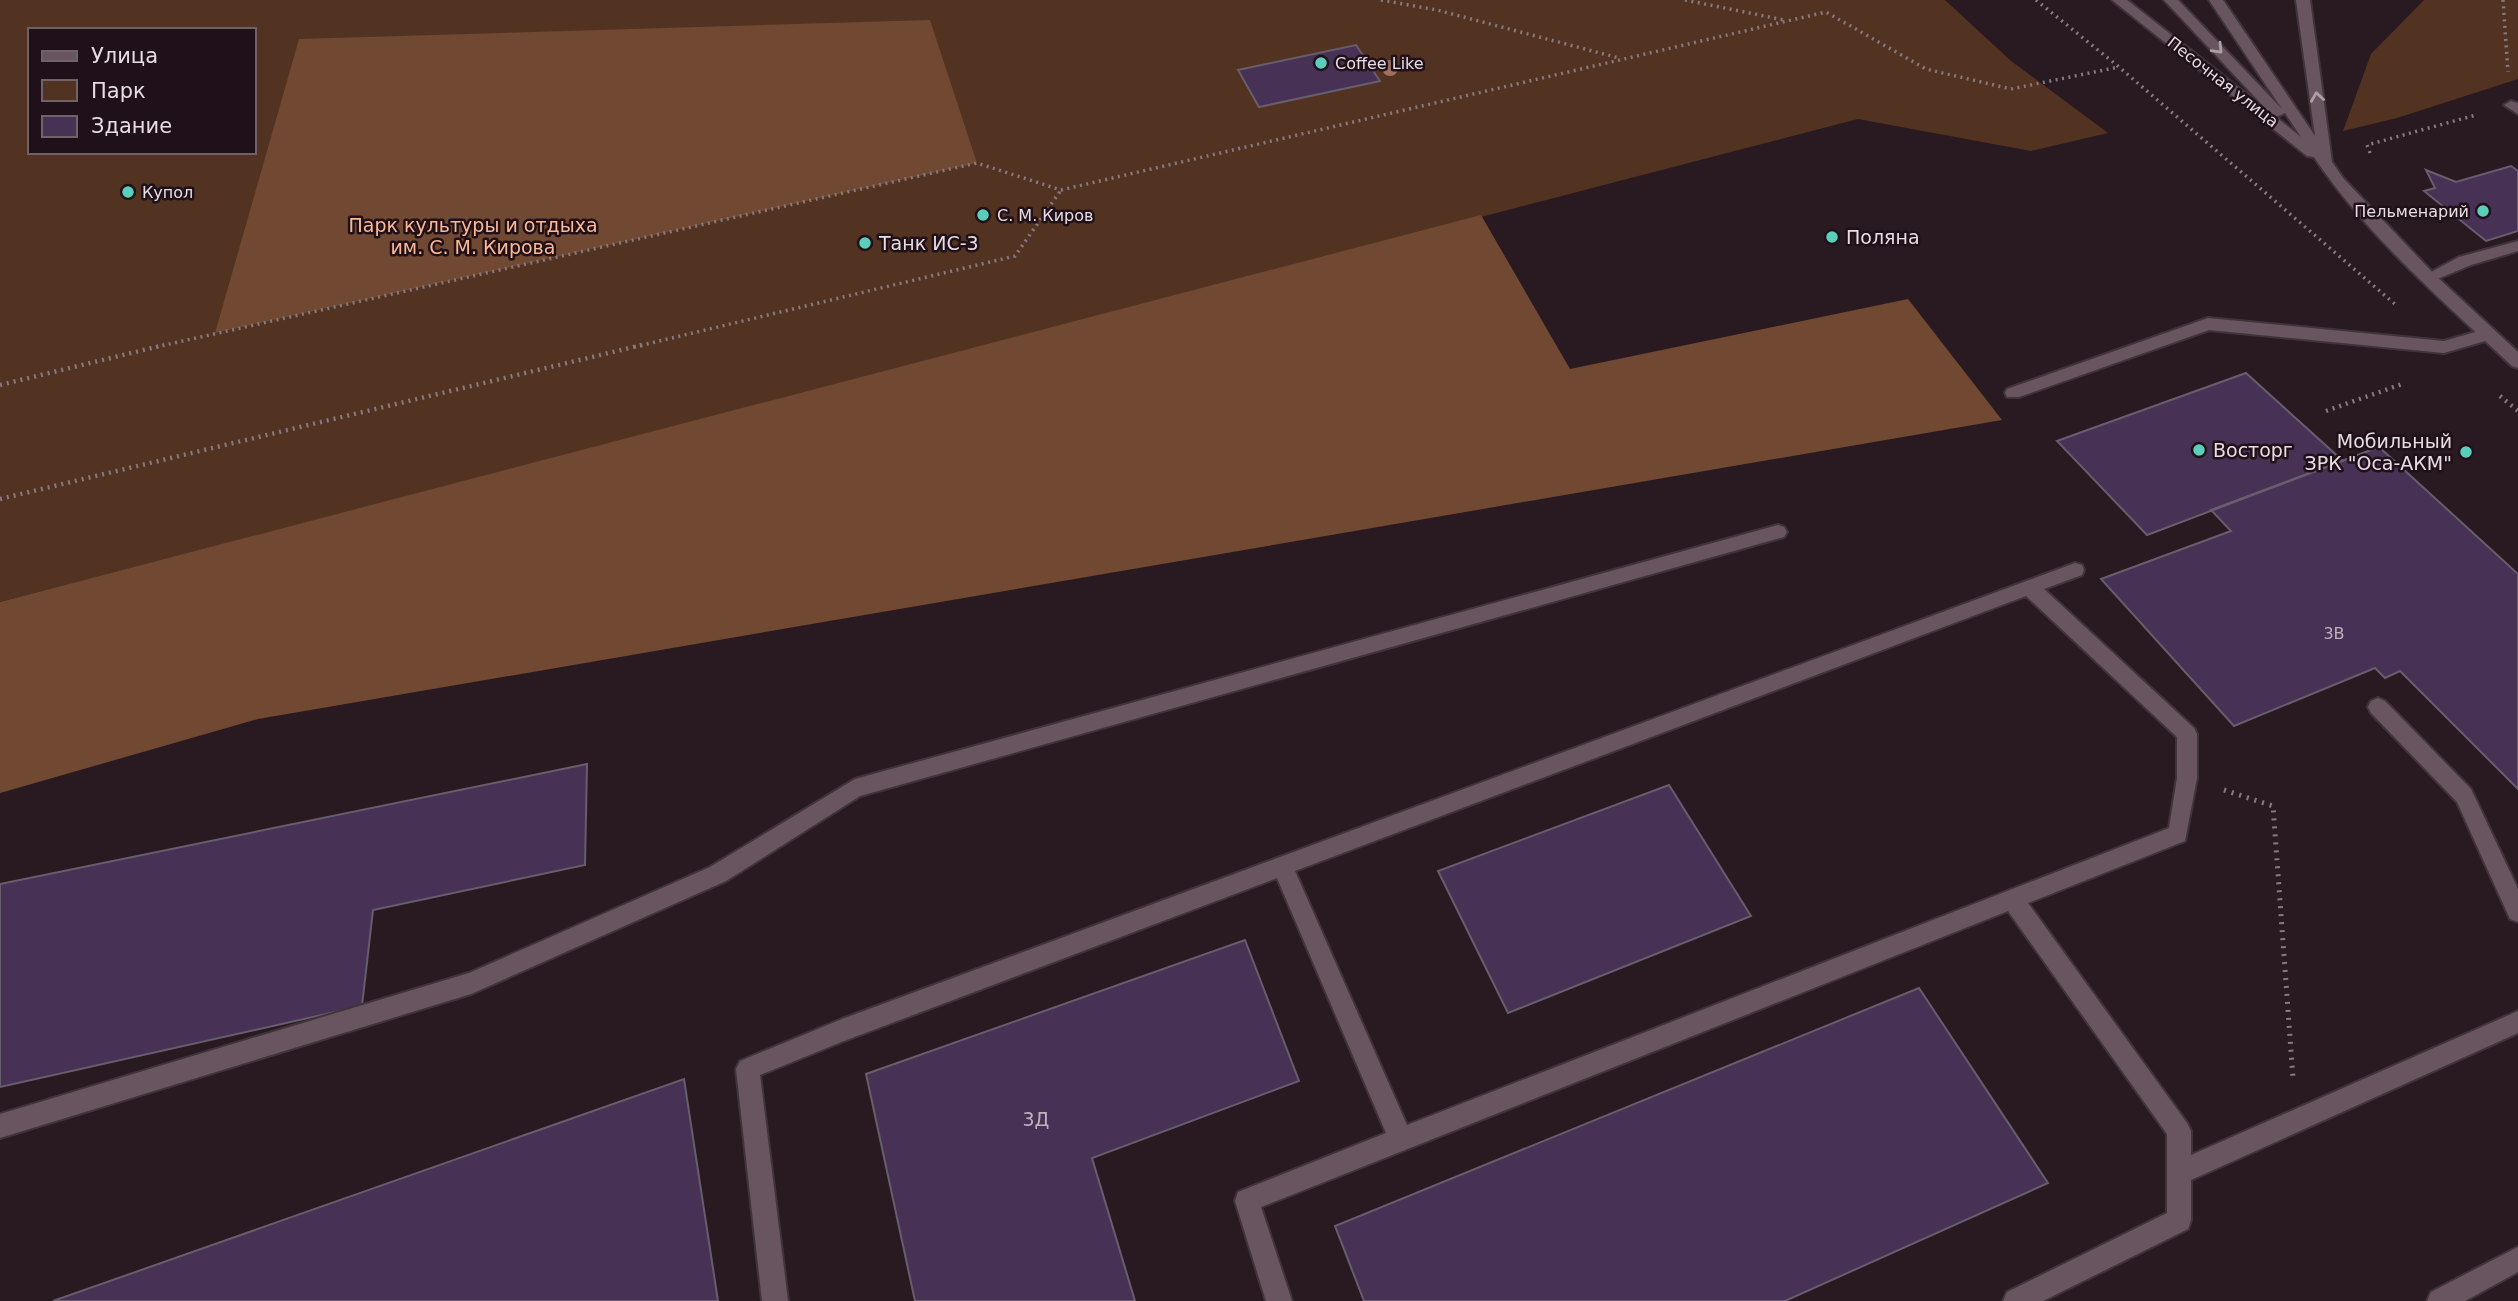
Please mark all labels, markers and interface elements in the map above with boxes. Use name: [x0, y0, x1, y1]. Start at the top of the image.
legend: [28, 28, 256, 154]
street label: Песочная улица: [2164, 33, 2282, 131]
one-way arrow: [2209, 41, 2222, 54]
text: Улица: [91, 44, 158, 68]
place label: Coffee Like: [1335, 54, 1424, 73]
marker: Coffee Like: [1313, 55, 1329, 71]
text: Парк: [91, 79, 146, 103]
one-way arrow: [2310, 91, 2325, 103]
text: Здание: [91, 114, 172, 138]
place label: Купол: [142, 183, 193, 202]
marker: Купол: [120, 184, 136, 200]
place label: Пельменарий: [2354, 202, 2469, 221]
marker: Пельменарий: [2475, 203, 2491, 219]
place label: С. М. Киров: [997, 206, 1093, 225]
marker: С. М. Киров: [975, 207, 991, 223]
park label: Парк культуры и отдыха им. С. М. Кирова: [348, 214, 598, 258]
place label: Поляна: [1846, 226, 1920, 248]
marker: Поляна: [1824, 229, 1840, 245]
place label: Танк ИС-3: [878, 232, 979, 254]
marker: Танк ИС-3: [857, 235, 873, 251]
place label: Мобильный ЗРК "Оса-АКМ": [2305, 430, 2452, 474]
place label: Восторг: [2213, 439, 2293, 461]
marker: Восторг: [2191, 442, 2207, 458]
marker: Мобильный ЗРК "Оса-АКМ": [2458, 444, 2474, 460]
house number: 3В: [2323, 624, 2345, 643]
house number: 3Д: [1023, 1108, 1049, 1130]

